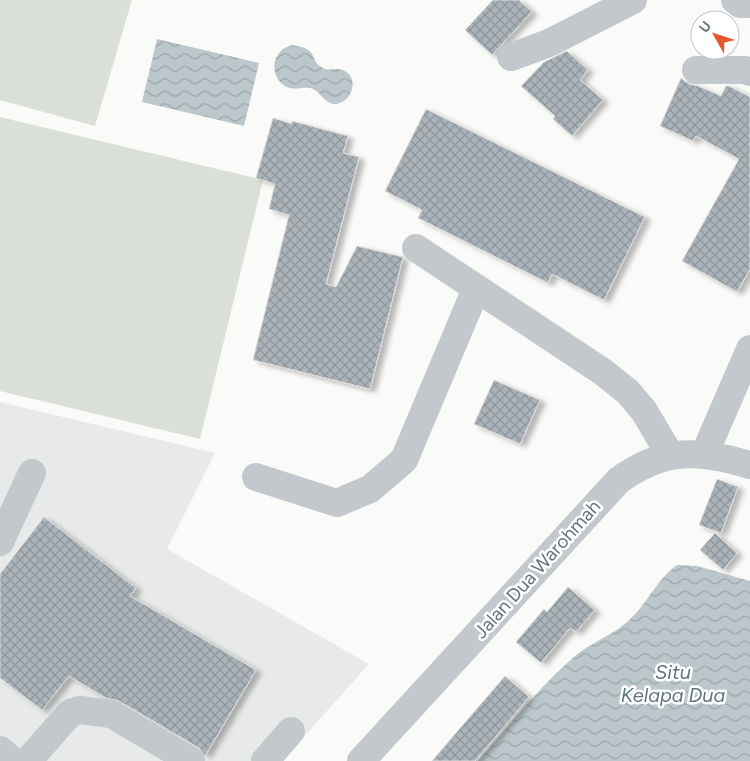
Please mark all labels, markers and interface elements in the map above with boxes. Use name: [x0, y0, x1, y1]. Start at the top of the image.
north arrow: [690, 10, 740, 60]
text: U: [696, 18, 715, 36]
street label: Jalan Dua Warohmah: [469, 495, 605, 643]
water label: Situ Kelapa Dua: [621, 660, 725, 707]

